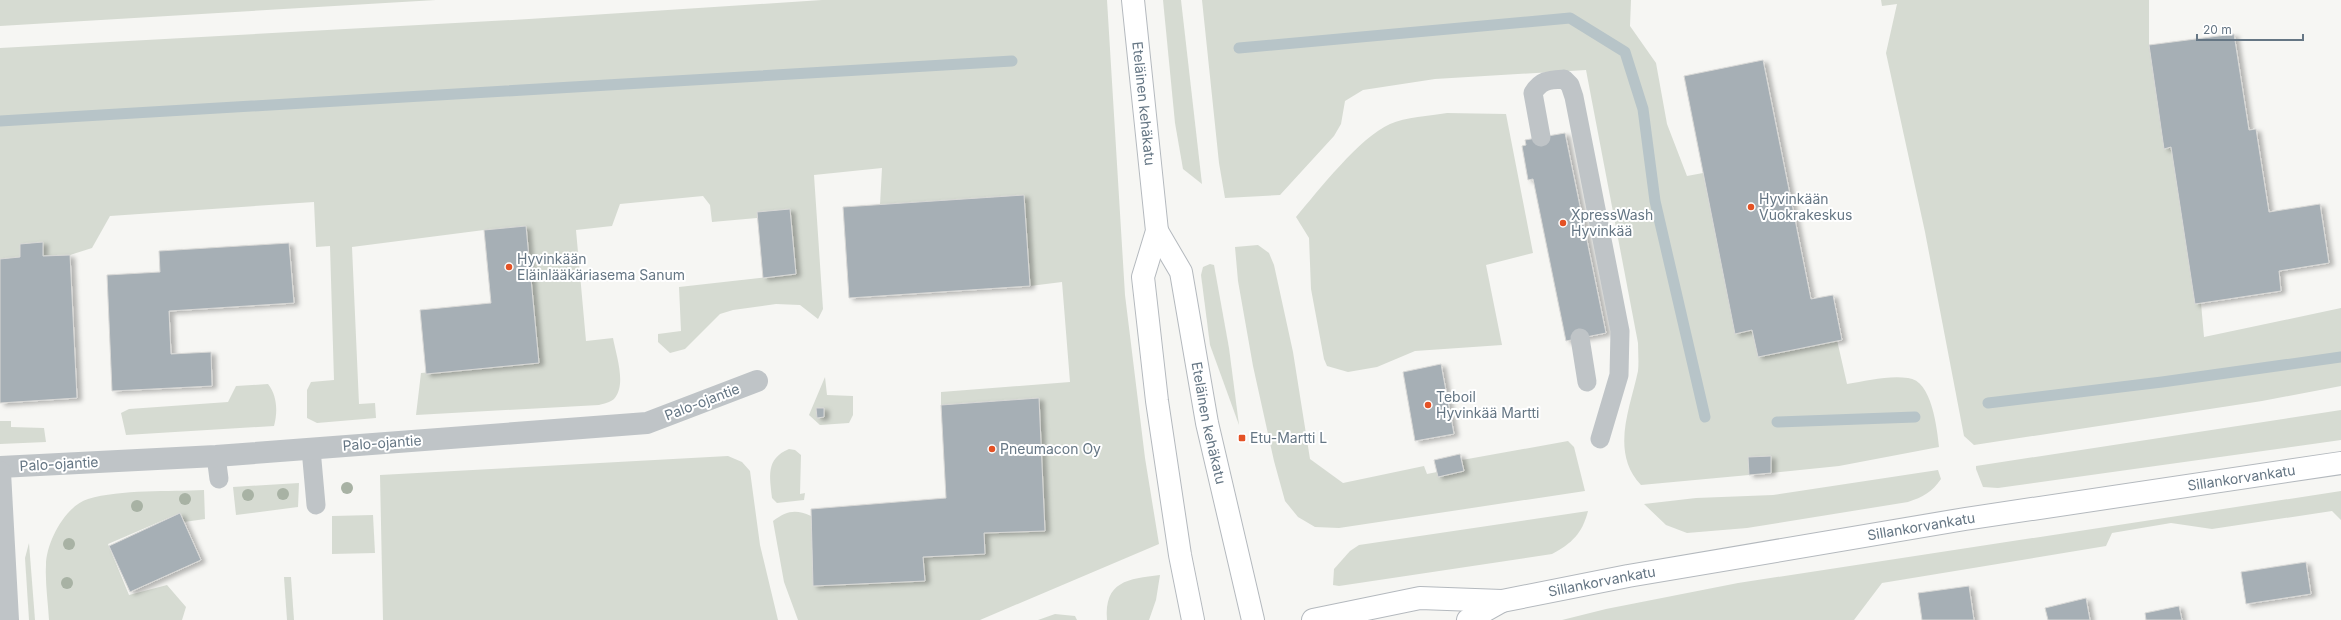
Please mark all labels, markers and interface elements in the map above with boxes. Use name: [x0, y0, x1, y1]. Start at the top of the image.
scale bar: [2197, 16, 2303, 42]
text: 20 m: [2203, 22, 2232, 37]
street label: Eteläinen kehäkatu: [1129, 41, 1159, 166]
place label: Hyvinkään Vuokrakeskus: [1759, 190, 1852, 223]
marker: Hyvinkään Vuokrakeskus: [1746, 202, 1756, 212]
place label: XpressWash Hyvinkää: [1571, 206, 1653, 239]
marker: XpressWash Hyvinkää: [1558, 218, 1568, 228]
place label: Hyvinkään Eläinlääkäriasema Sanum: [517, 250, 685, 283]
marker: Hyvinkään Eläinlääkäriasema Sanum: [504, 262, 514, 272]
street label: Eteläinen kehäkatu: [1189, 360, 1230, 486]
street label: Palo-ojantie: [662, 379, 742, 424]
place label: Teboil Hyvinkää Martti: [1436, 388, 1539, 421]
marker: Teboil Hyvinkää Martti: [1423, 400, 1433, 410]
place label: Etu-Martti L: [1250, 429, 1327, 446]
street label: Palo-ojantie: [342, 431, 422, 454]
marker: Etu-Martti L: [1237, 433, 1247, 443]
place label: Pneumacon Oy: [1000, 440, 1101, 457]
marker: Pneumacon Oy: [987, 444, 997, 454]
street label: Palo-ojantie: [19, 453, 99, 474]
street label: Sillankorvankatu: [2186, 461, 2296, 494]
street label: Sillankorvankatu: [1866, 509, 1976, 543]
street label: Sillankorvankatu: [1547, 562, 1657, 600]

